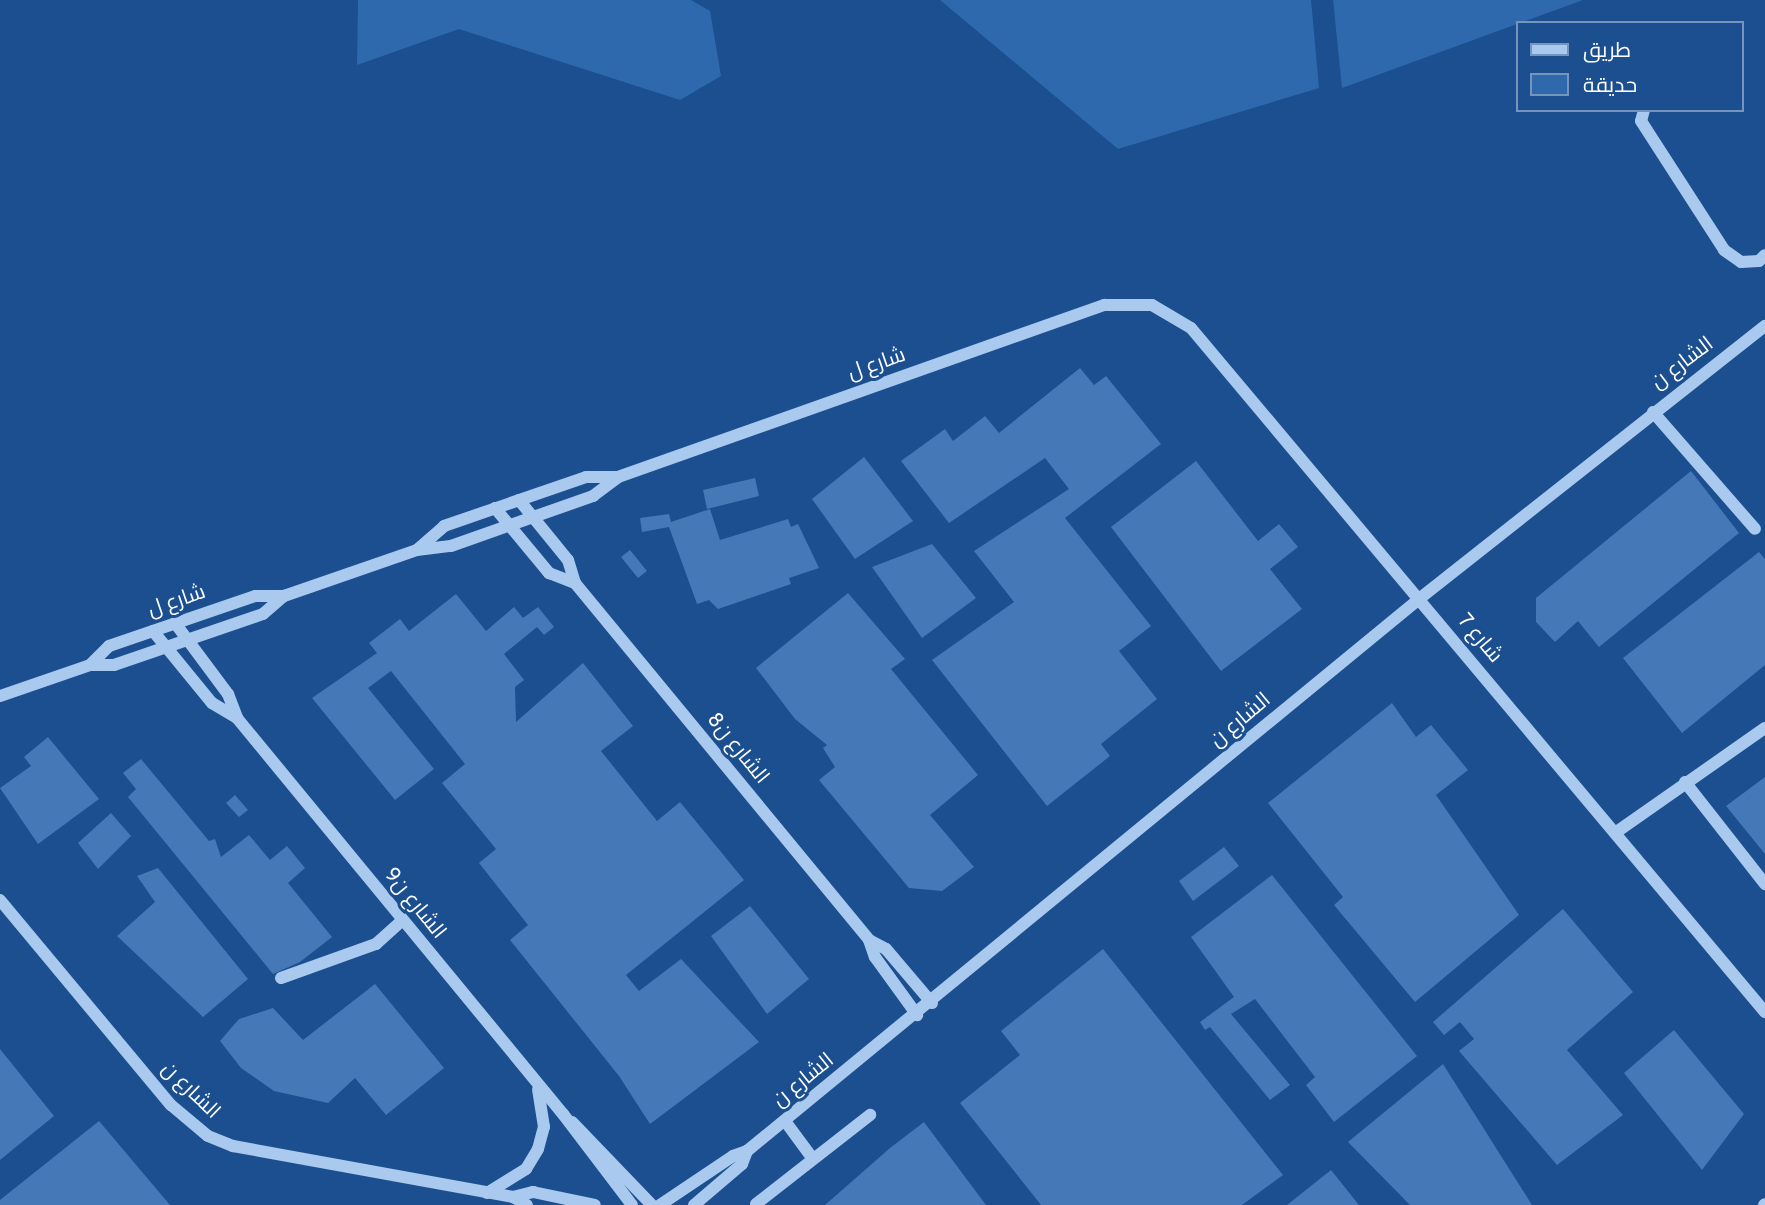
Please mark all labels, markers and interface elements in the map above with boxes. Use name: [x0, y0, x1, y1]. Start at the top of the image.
legend: [1516, 21, 1744, 112]
text: طريق: [1583, 38, 1631, 65]
text: حديقة: [1583, 73, 1637, 100]
street label: الشارع ن: [1647, 332, 1719, 396]
street label: شارع ل: [845, 343, 909, 387]
street label: شارع ل: [145, 580, 209, 624]
street label: شارع 7: [1451, 609, 1507, 669]
street label: الشارع ن: [1205, 688, 1277, 754]
street label: الشارع ن8: [701, 708, 773, 790]
street label: الشارع ن9: [378, 863, 450, 945]
street label: الشارع ن: [768, 1049, 840, 1113]
street label: الشارع ن: [155, 1057, 225, 1125]

